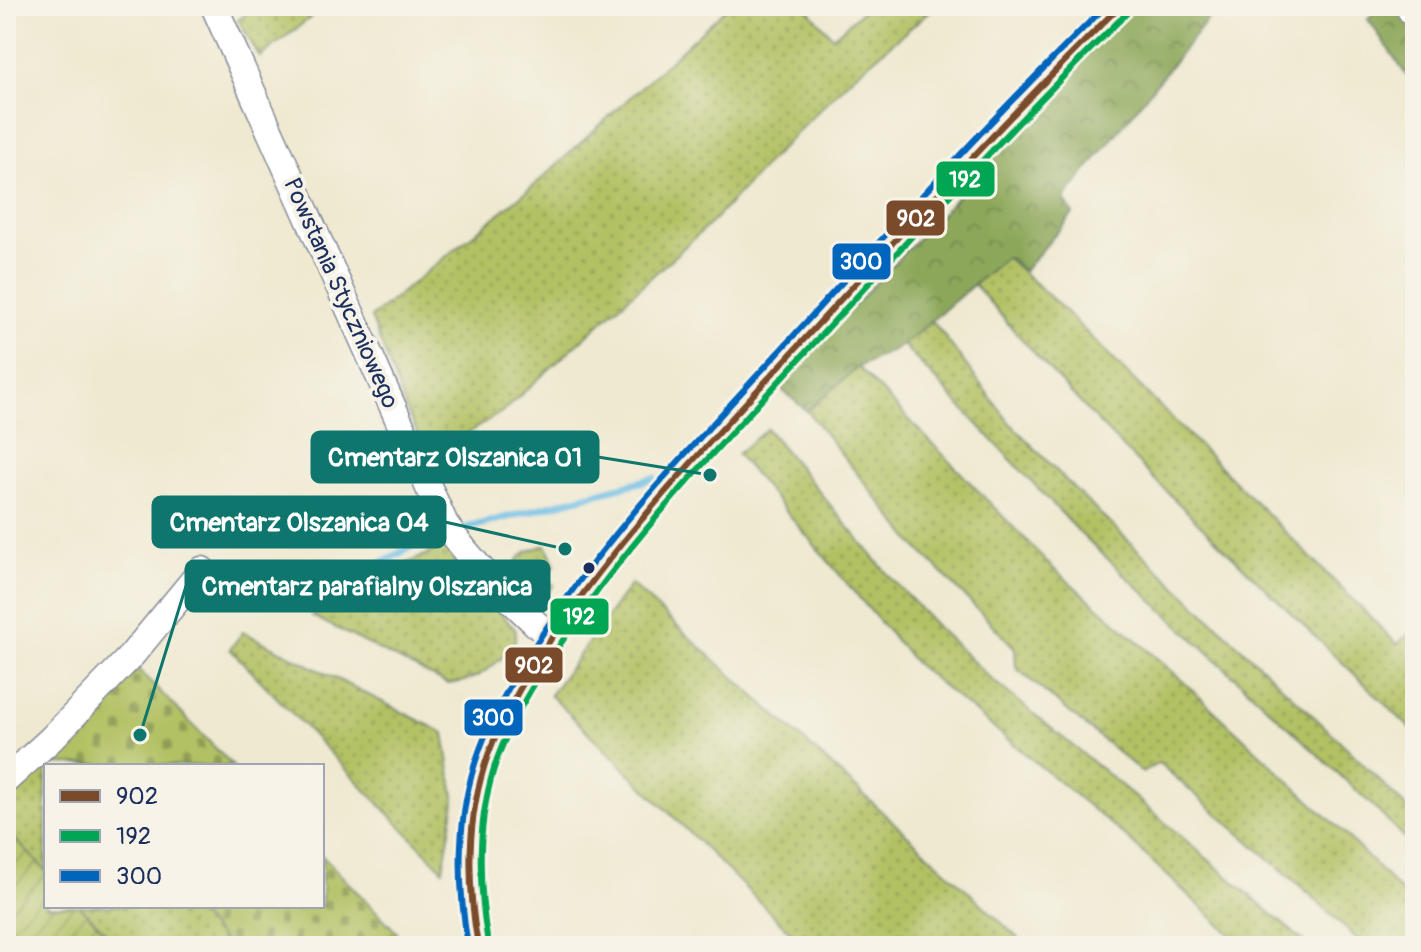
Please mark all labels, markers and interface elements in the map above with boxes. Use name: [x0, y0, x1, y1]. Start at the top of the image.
line badge: 192: [935, 160, 996, 198]
text: 192: [949, 166, 981, 194]
street label: Powstania Styczniowego: [277, 173, 405, 413]
line badge: 902: [885, 199, 946, 237]
text: 902: [897, 205, 935, 233]
line badge: 300: [831, 242, 892, 281]
text: 300: [840, 248, 882, 276]
callout: Cmentarz Olszanica 01: [312, 432, 598, 482]
text: Cmentarz Olszanica 01: [328, 442, 582, 474]
callout: Cmentarz Olszanica 04: [153, 497, 445, 547]
text: Cmentarz Olszanica 04: [169, 507, 429, 539]
unlabelled marker: [581, 560, 597, 576]
callout: Cmentarz parafialny Olszanica: [186, 561, 549, 611]
text: Cmentarz parafialny Olszanica: [202, 571, 532, 603]
line badge: 192: [549, 597, 610, 636]
text: 192: [563, 603, 595, 631]
line badge: 902: [504, 646, 564, 684]
text: 902: [515, 652, 553, 680]
line badge: 300: [463, 698, 524, 737]
text: 300: [472, 704, 514, 732]
legend: [44, 764, 324, 908]
text: 902: [116, 782, 158, 811]
text: 192: [116, 822, 151, 851]
text: 300: [116, 862, 162, 891]

